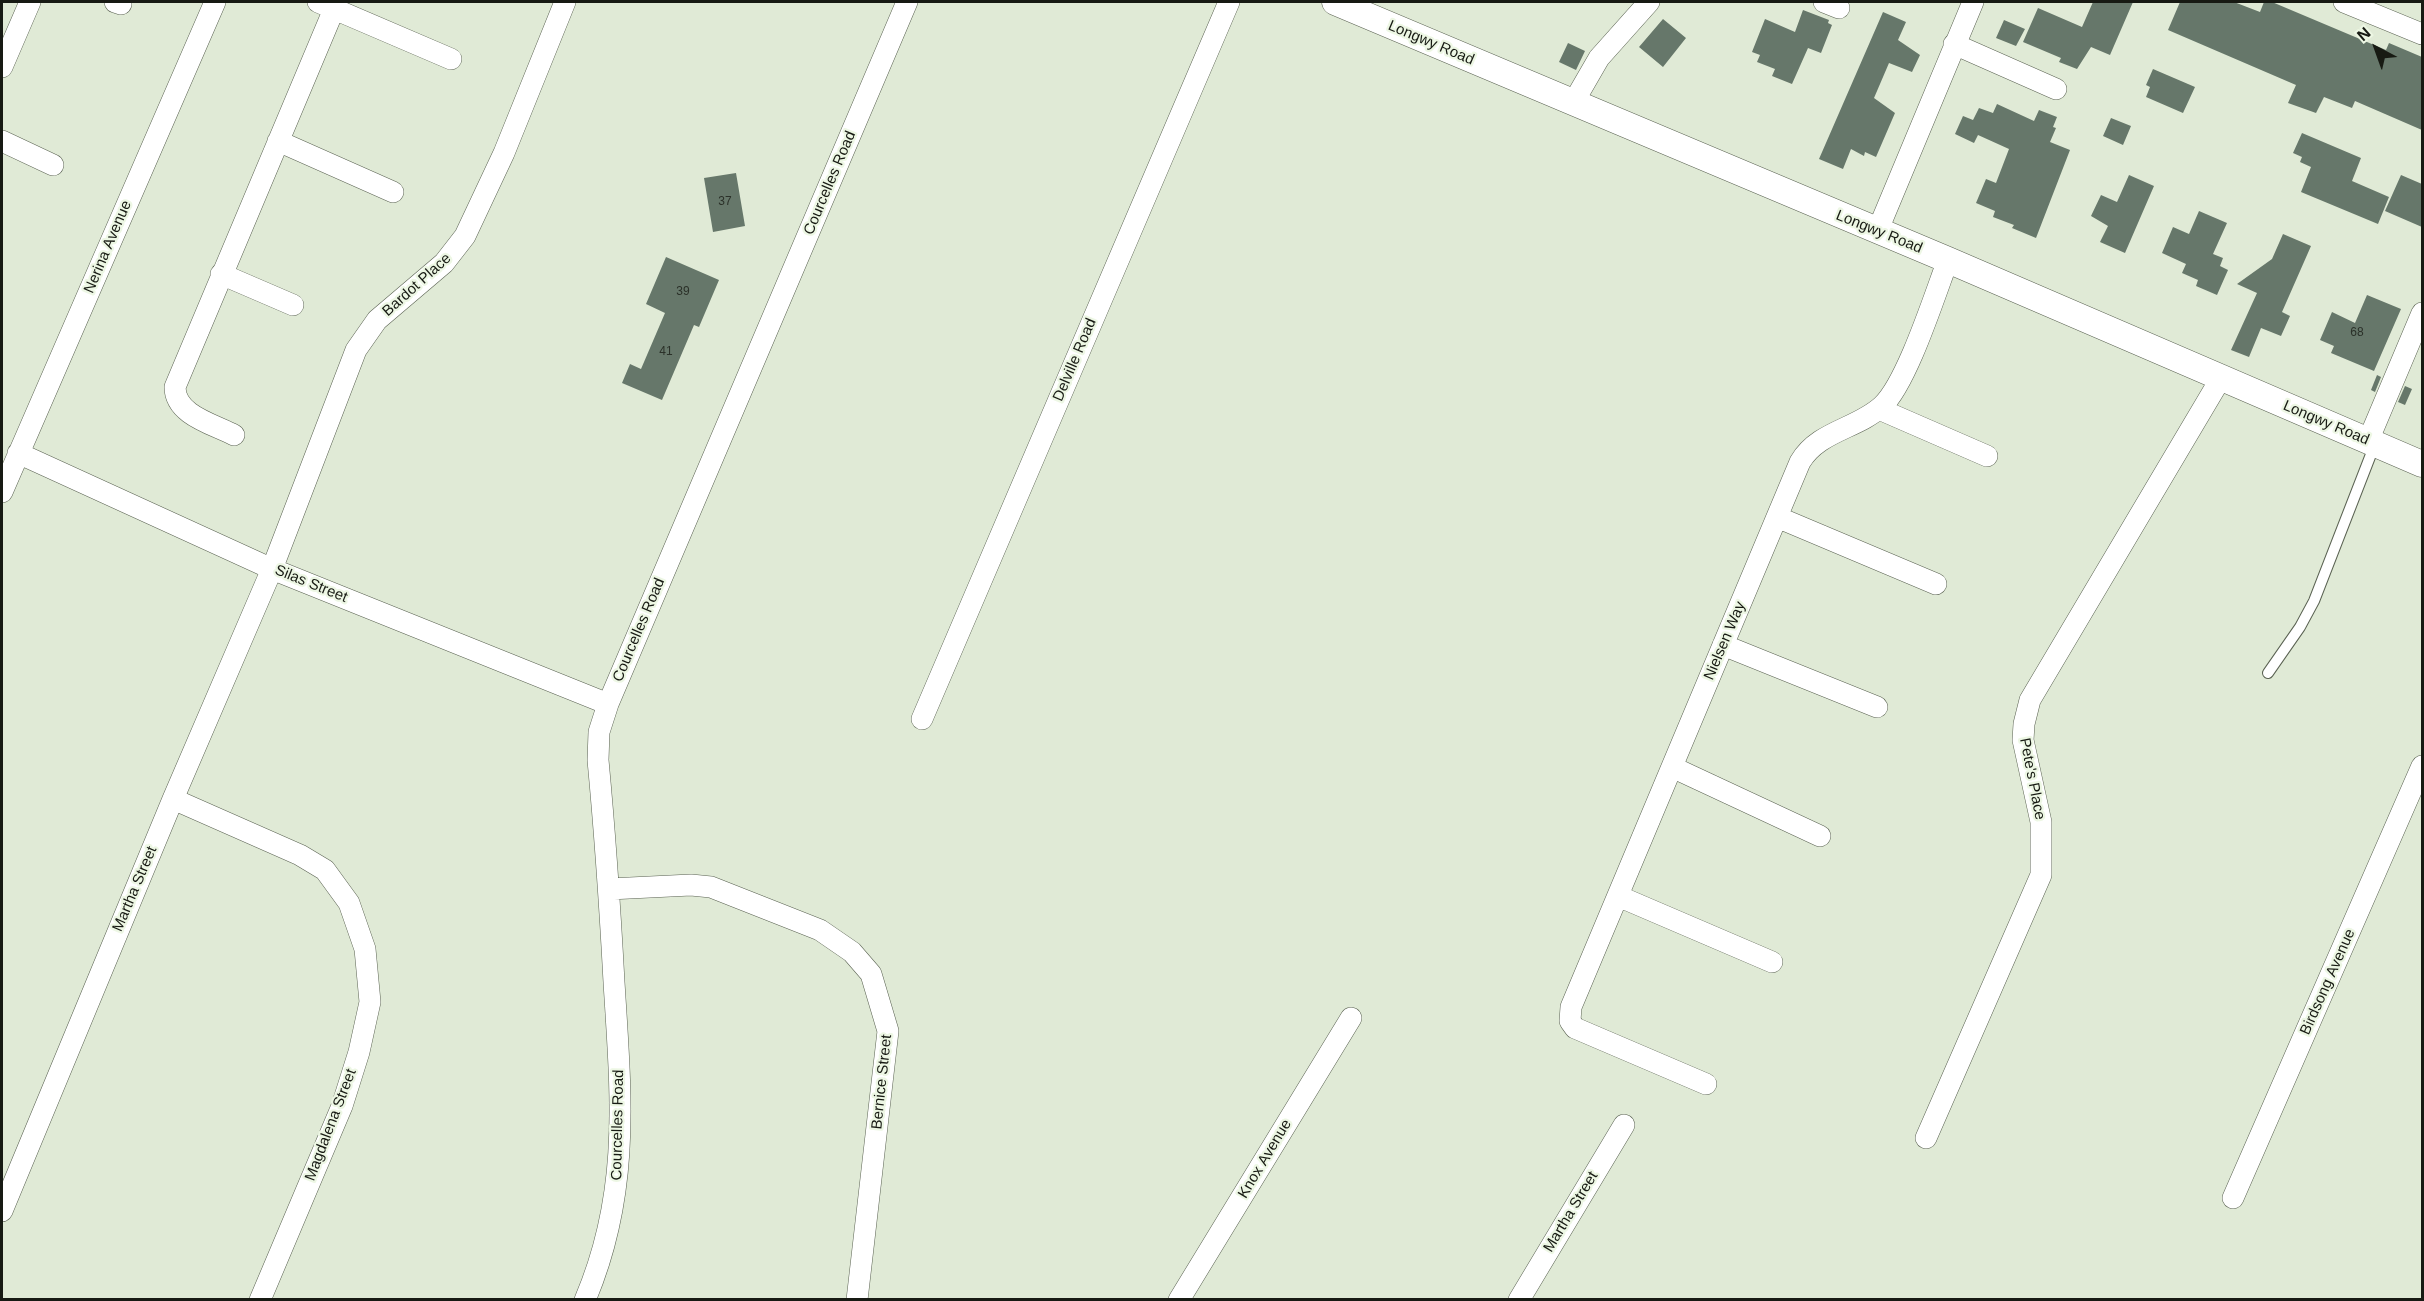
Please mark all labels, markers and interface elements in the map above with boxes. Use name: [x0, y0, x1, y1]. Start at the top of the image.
street label: Longwy Road: [1385, 17, 1477, 69]
north arrow: [2346, 18, 2406, 78]
text: N: [2354, 24, 2374, 44]
street label: Courcelles Road: [800, 128, 860, 238]
house number: 37: [718, 195, 732, 209]
street label: Nerina Avenue: [80, 198, 136, 296]
street label: Longwy Road: [1833, 206, 1925, 258]
street label: Bardot Place: [379, 250, 455, 320]
house number: 39: [676, 285, 690, 299]
street label: Delville Road: [1049, 316, 1101, 404]
house number: 68: [2350, 326, 2364, 340]
house number: 41: [659, 345, 673, 359]
street label: Longwy Road: [2280, 397, 2372, 449]
street label: Silas Street: [272, 561, 350, 607]
street label: Courcelles Road: [609, 575, 669, 685]
street label: Nielsen Way: [1700, 599, 1750, 683]
street label: Pete's Place: [2015, 737, 2049, 821]
street label: Martha Street: [109, 844, 161, 934]
street label: Birdsong Avenue: [2297, 926, 2359, 1038]
street label: Bernice Street: [868, 1034, 896, 1130]
street label: Magdalena Street: [301, 1067, 361, 1183]
street label: Courcelles Road: [608, 1069, 628, 1181]
street label: Knox Avenue: [1234, 1116, 1296, 1202]
street label: Martha Street: [1540, 1168, 1602, 1256]

